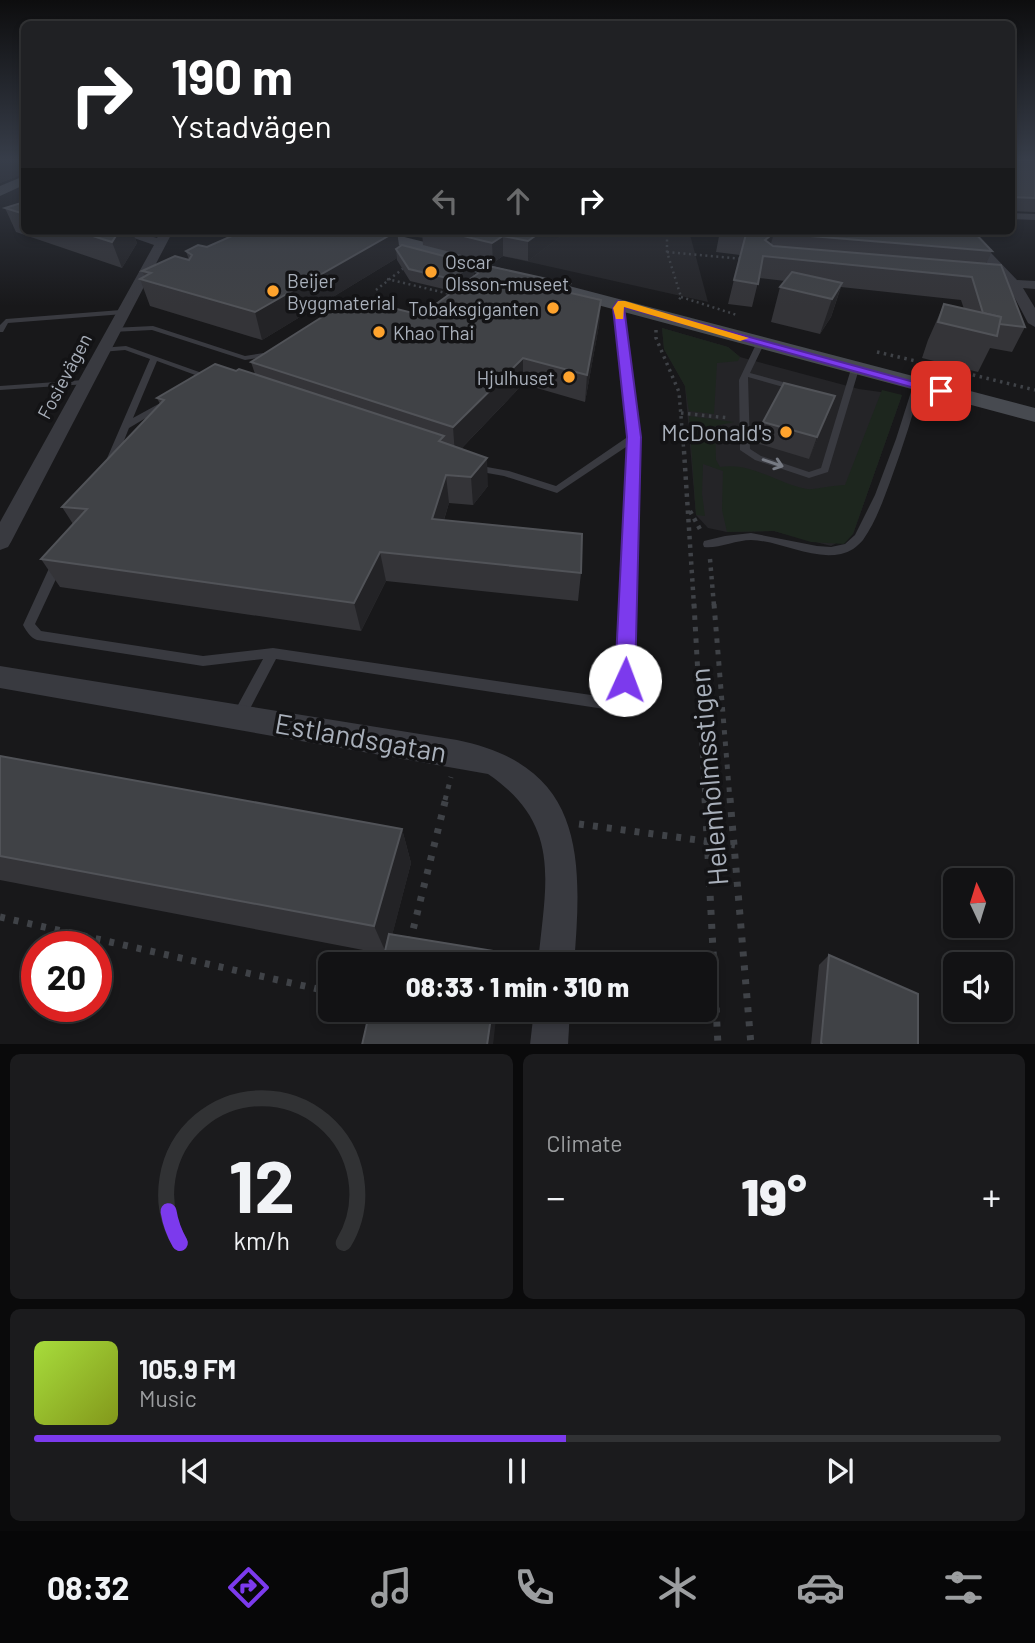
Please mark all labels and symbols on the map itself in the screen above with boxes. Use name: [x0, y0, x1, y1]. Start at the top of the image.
place label: Oscar Olsson-museet: [445, 250, 569, 295]
marker: Oscar Olsson-museet: [423, 264, 439, 280]
place label: Beijer Byggmaterial: [287, 269, 395, 314]
marker: Beijer Byggmaterial: [265, 283, 281, 299]
place label: Tobaksgiganten: [408, 297, 539, 320]
marker: Tobaksgiganten: [545, 300, 561, 316]
place label: Khao Thai: [393, 321, 474, 344]
marker: Khao Thai: [371, 324, 387, 340]
street label: Fosievägen: [32, 329, 96, 423]
pin: [911, 361, 971, 421]
place label: Hjulhuset: [477, 366, 555, 389]
marker: Hjulhuset: [561, 369, 577, 385]
place label: McDonald's: [661, 418, 772, 446]
marker: McDonald's: [778, 424, 794, 440]
one-way arrow: [762, 457, 784, 470]
position arrow: [588, 643, 662, 717]
street label: Helenholmsstigen: [682, 667, 734, 887]
street label: Estlandsgatan: [272, 705, 450, 769]
north arrow: [943, 868, 1013, 938]
speed limit sign: 20: [21, 931, 112, 1022]

